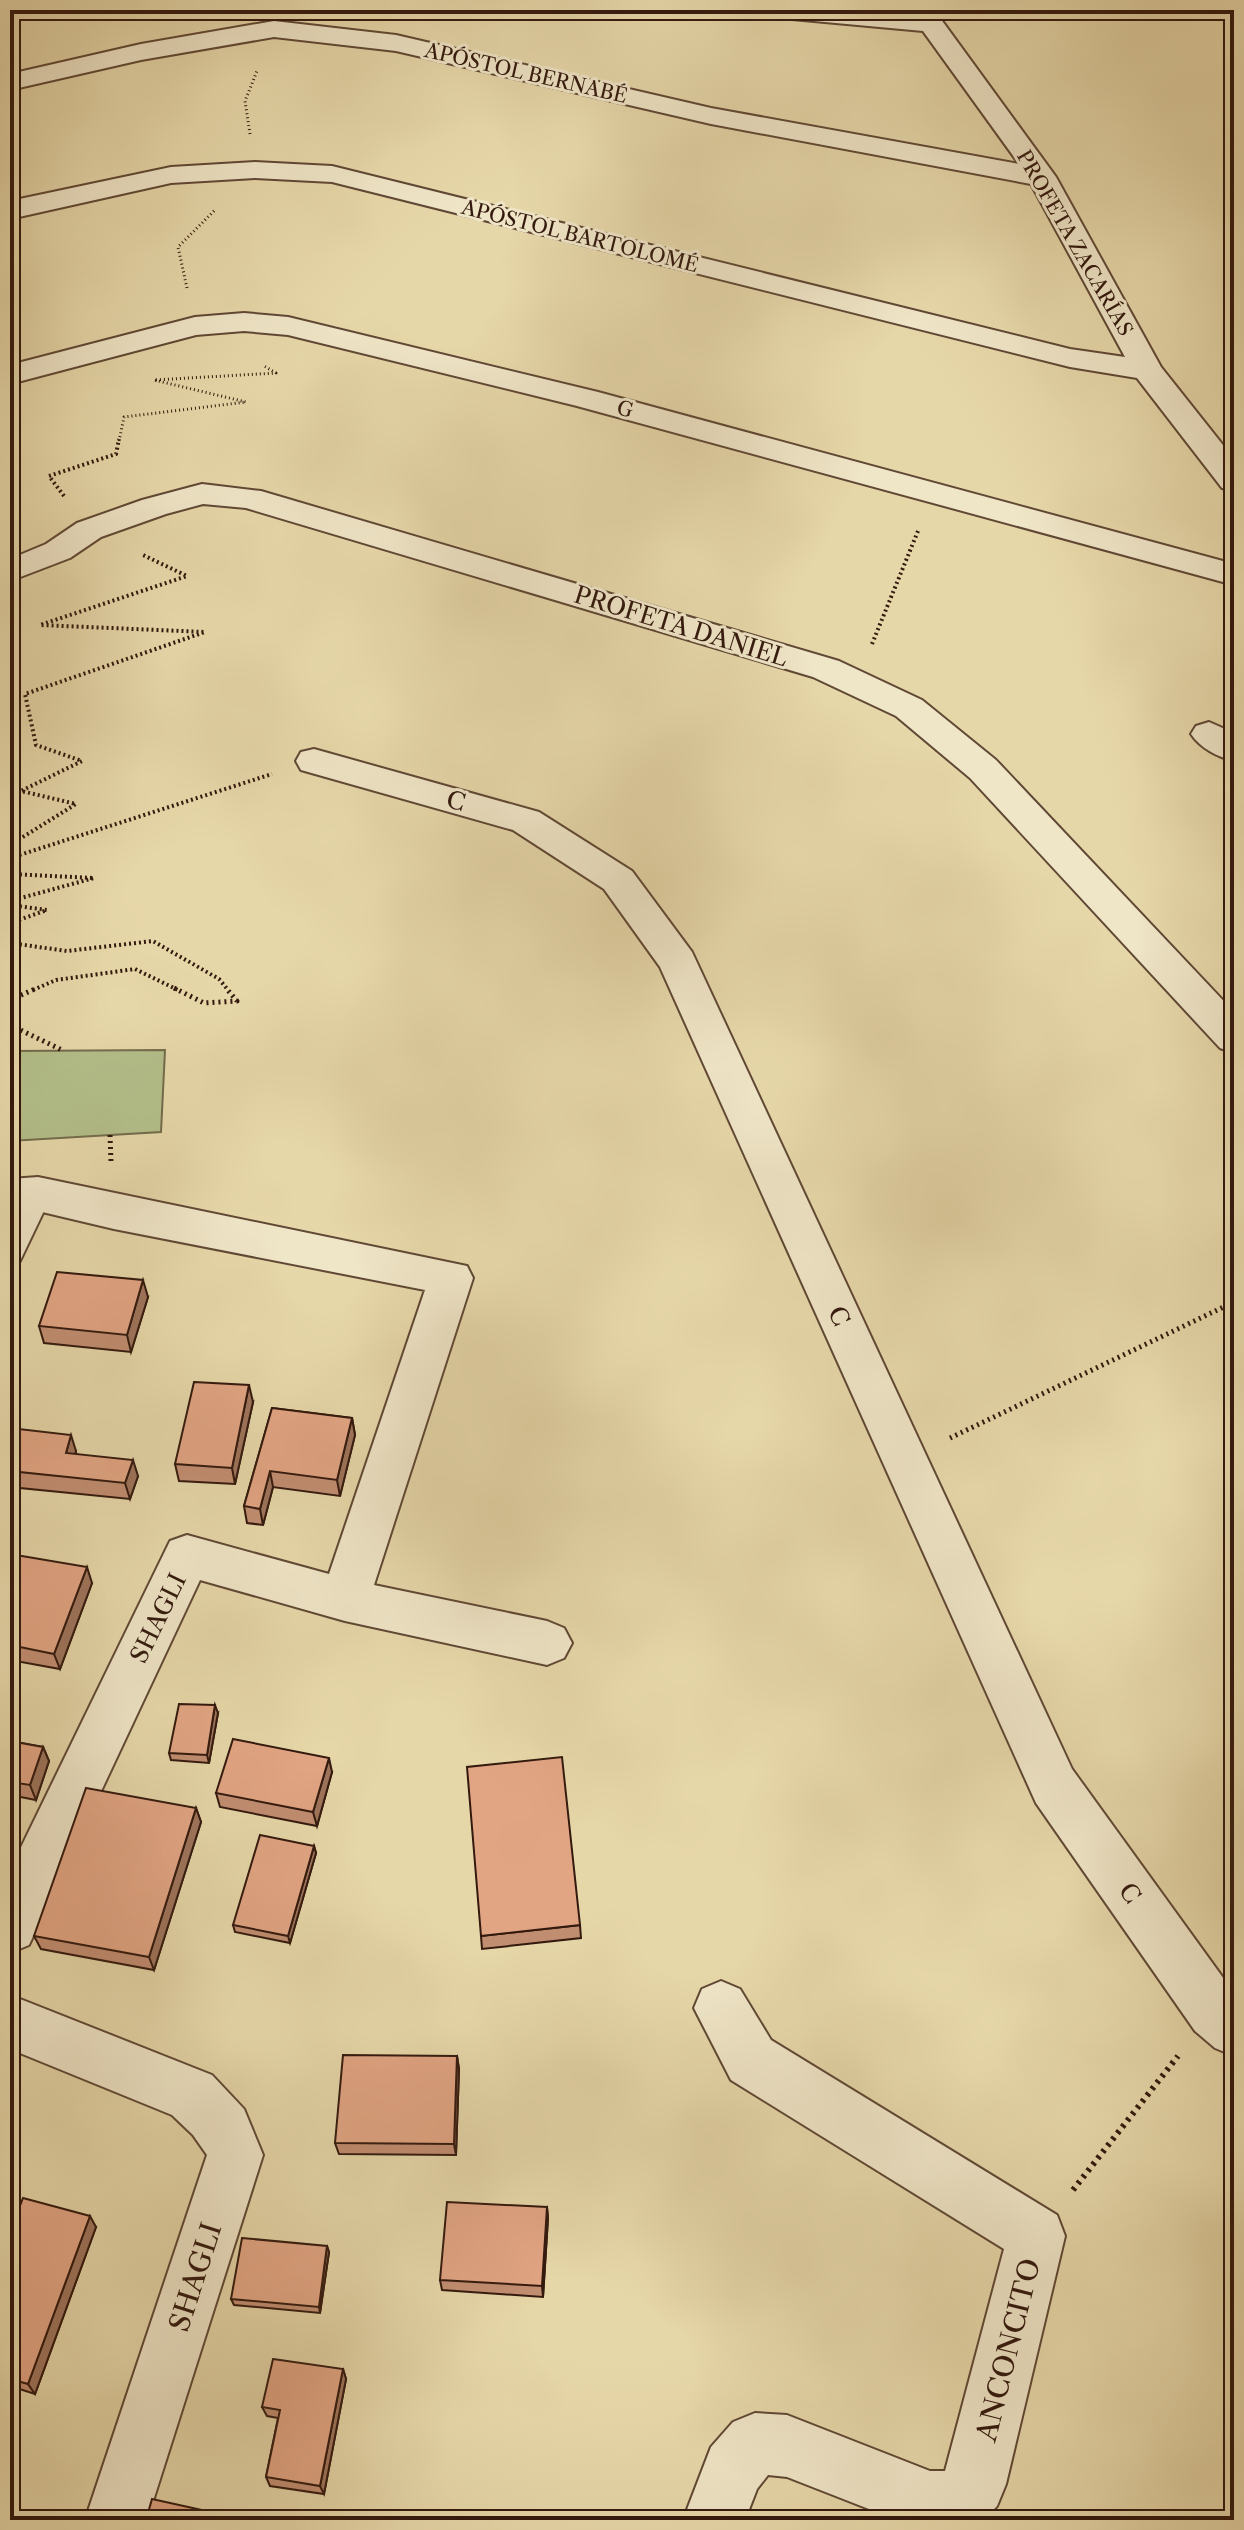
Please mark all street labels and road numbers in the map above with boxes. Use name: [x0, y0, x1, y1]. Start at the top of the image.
street label: APÓSTOL BERNABÉ: [421, 37, 630, 108]
street label: PROFETA ZACARÍAS: [1012, 145, 1139, 340]
street label: APÓSTOL BARTOLOMÉ: [458, 194, 701, 277]
street label: G: [614, 395, 636, 423]
street label: PROFETA DANIEL: [571, 580, 792, 672]
street label: C: [443, 785, 469, 817]
street label: C: [822, 1301, 856, 1331]
street label: SHAGLI: [124, 1568, 192, 1668]
street label: C: [1113, 1877, 1147, 1909]
street label: SHAGLI: [162, 2218, 228, 2336]
street label: ANCONCITO: [969, 2255, 1047, 2446]

